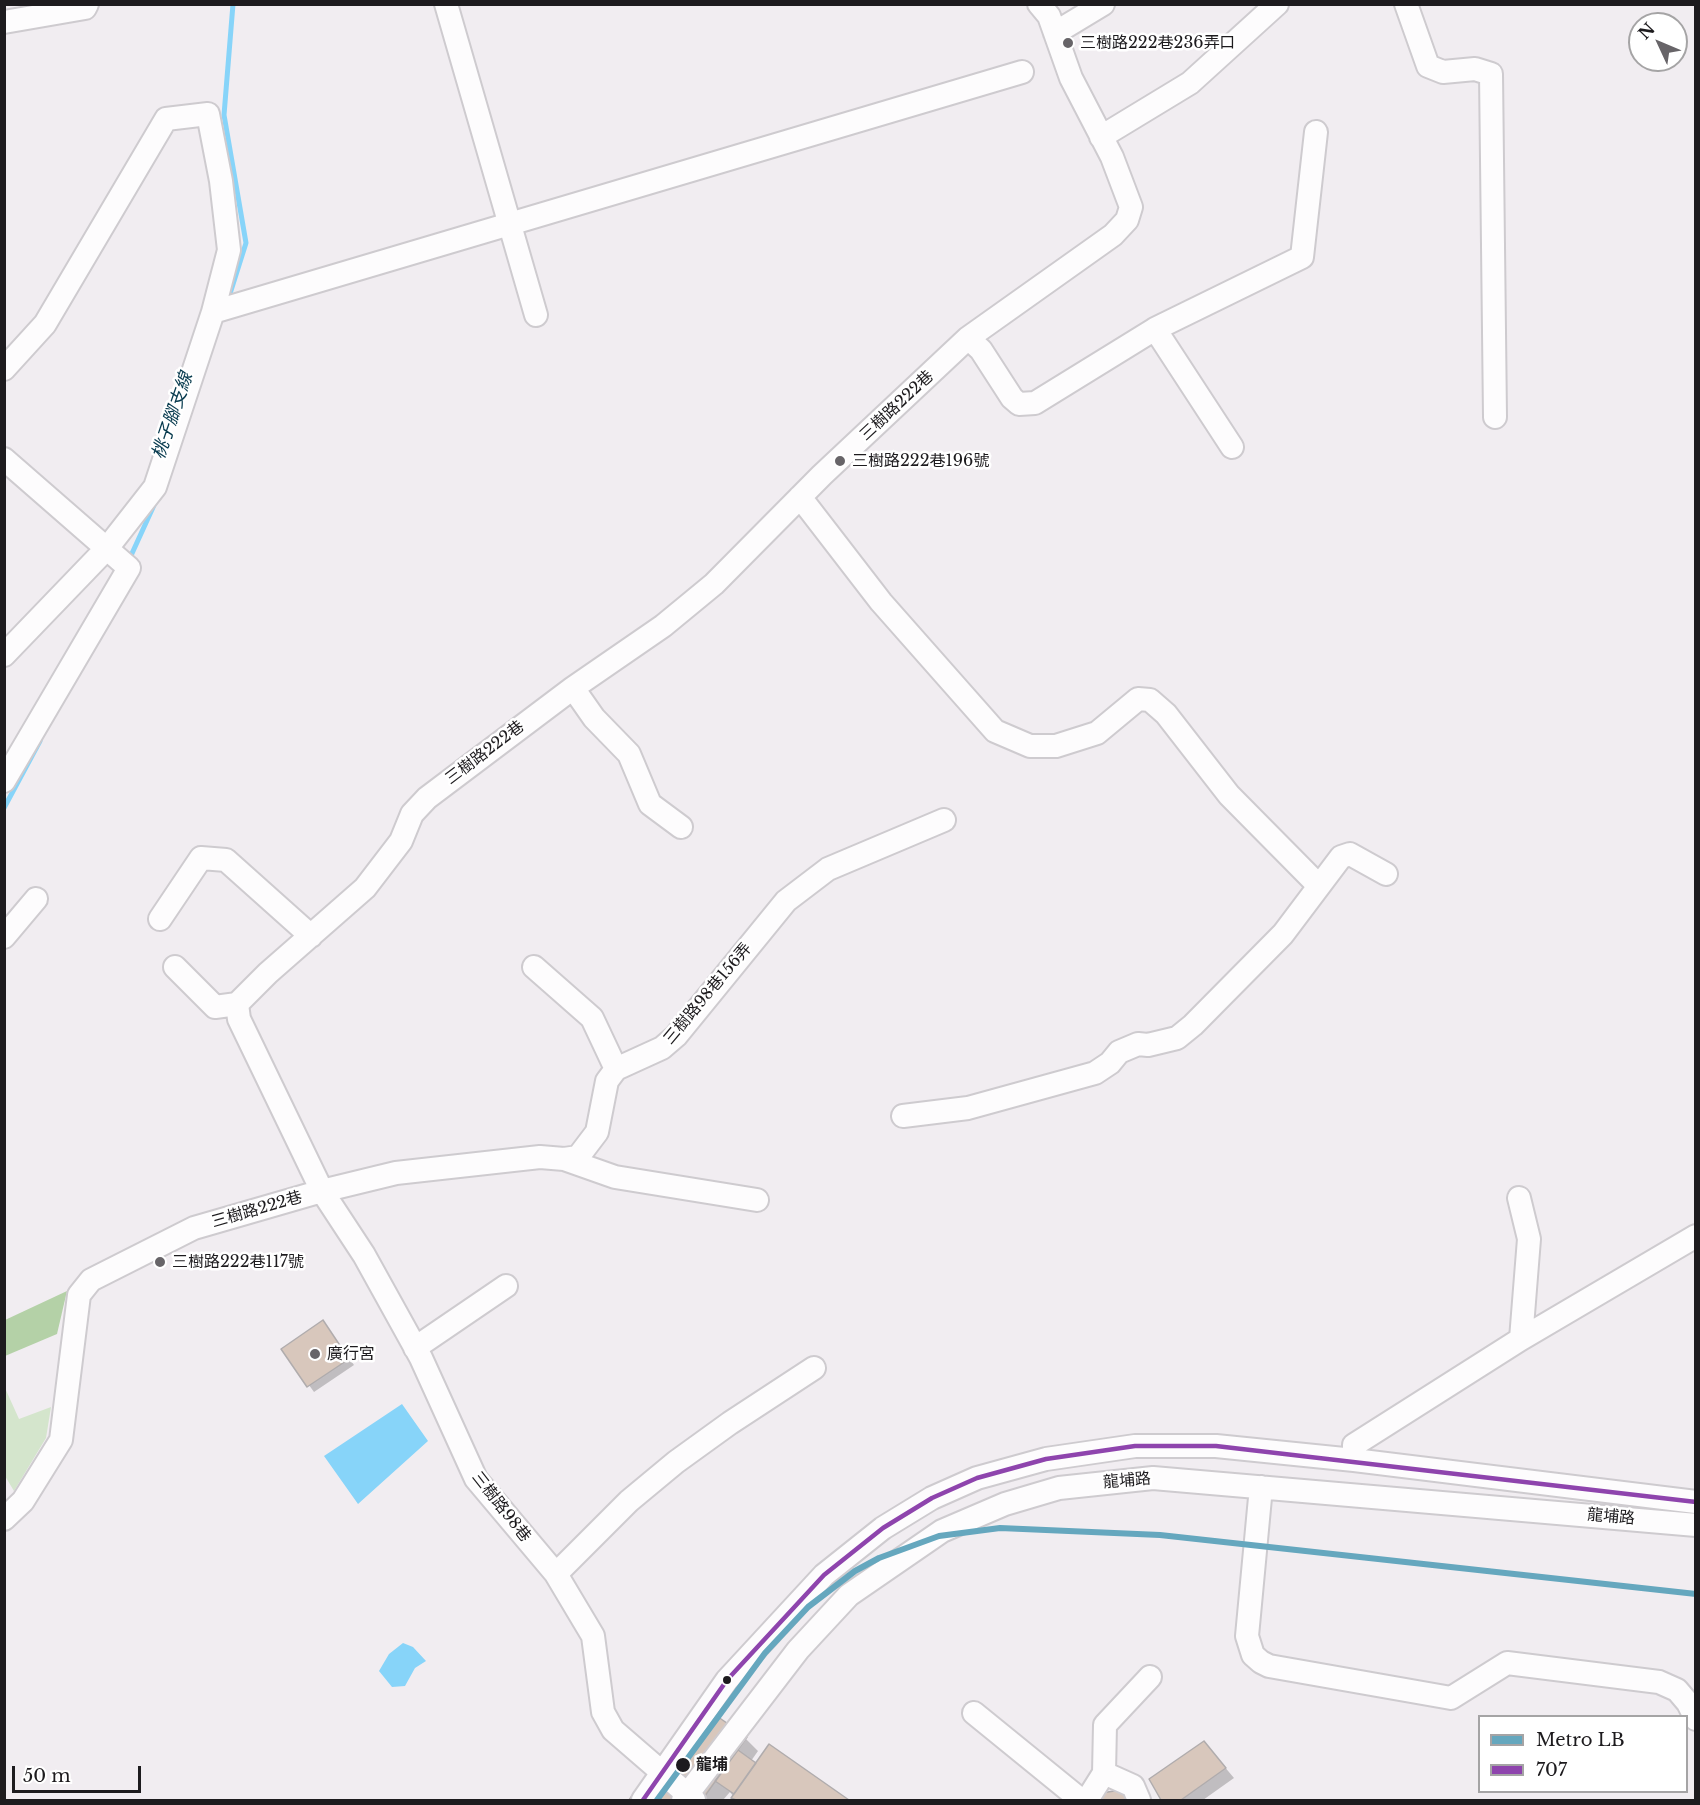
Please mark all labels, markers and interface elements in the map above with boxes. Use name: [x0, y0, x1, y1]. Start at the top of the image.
north arrow: [1628, 12, 1688, 72]
text: N: [1634, 19, 1659, 43]
place label: 三樹路222巷236弄口: [1080, 33, 1236, 53]
marker: 三樹路222巷236弄口: [1061, 36, 1075, 50]
street label: 三樹路222巷: [856, 367, 938, 445]
water label: 桃子腳支線: [148, 370, 198, 462]
place label: 三樹路222巷196號: [852, 451, 989, 471]
marker: 三樹路222巷196號: [833, 454, 847, 468]
street label: 三樹路222巷: [442, 717, 528, 789]
street label: 三樹路98巷156弄: [660, 939, 756, 1049]
street label: 三樹路222巷: [209, 1188, 305, 1232]
place label: 三樹路222巷117號: [172, 1252, 304, 1272]
marker: 三樹路222巷117號: [153, 1255, 167, 1269]
place label: 廣行宮: [327, 1344, 375, 1364]
marker: 廣行宮: [308, 1347, 322, 1361]
street label: 三樹路98巷: [468, 1468, 534, 1546]
street label: 龍埔路: [1102, 1469, 1152, 1493]
street label: 龍埔路: [1586, 1505, 1636, 1529]
unlabelled marker: [721, 1674, 733, 1686]
legend: [1478, 1715, 1688, 1793]
text: Metro LB: [1536, 1729, 1625, 1751]
scale bar: [15, 1754, 144, 1792]
place label: 龍埔: [696, 1755, 728, 1775]
marker: 龍埔: [674, 1756, 692, 1774]
text: 707: [1536, 1759, 1567, 1781]
text: 50 m: [23, 1765, 71, 1787]

